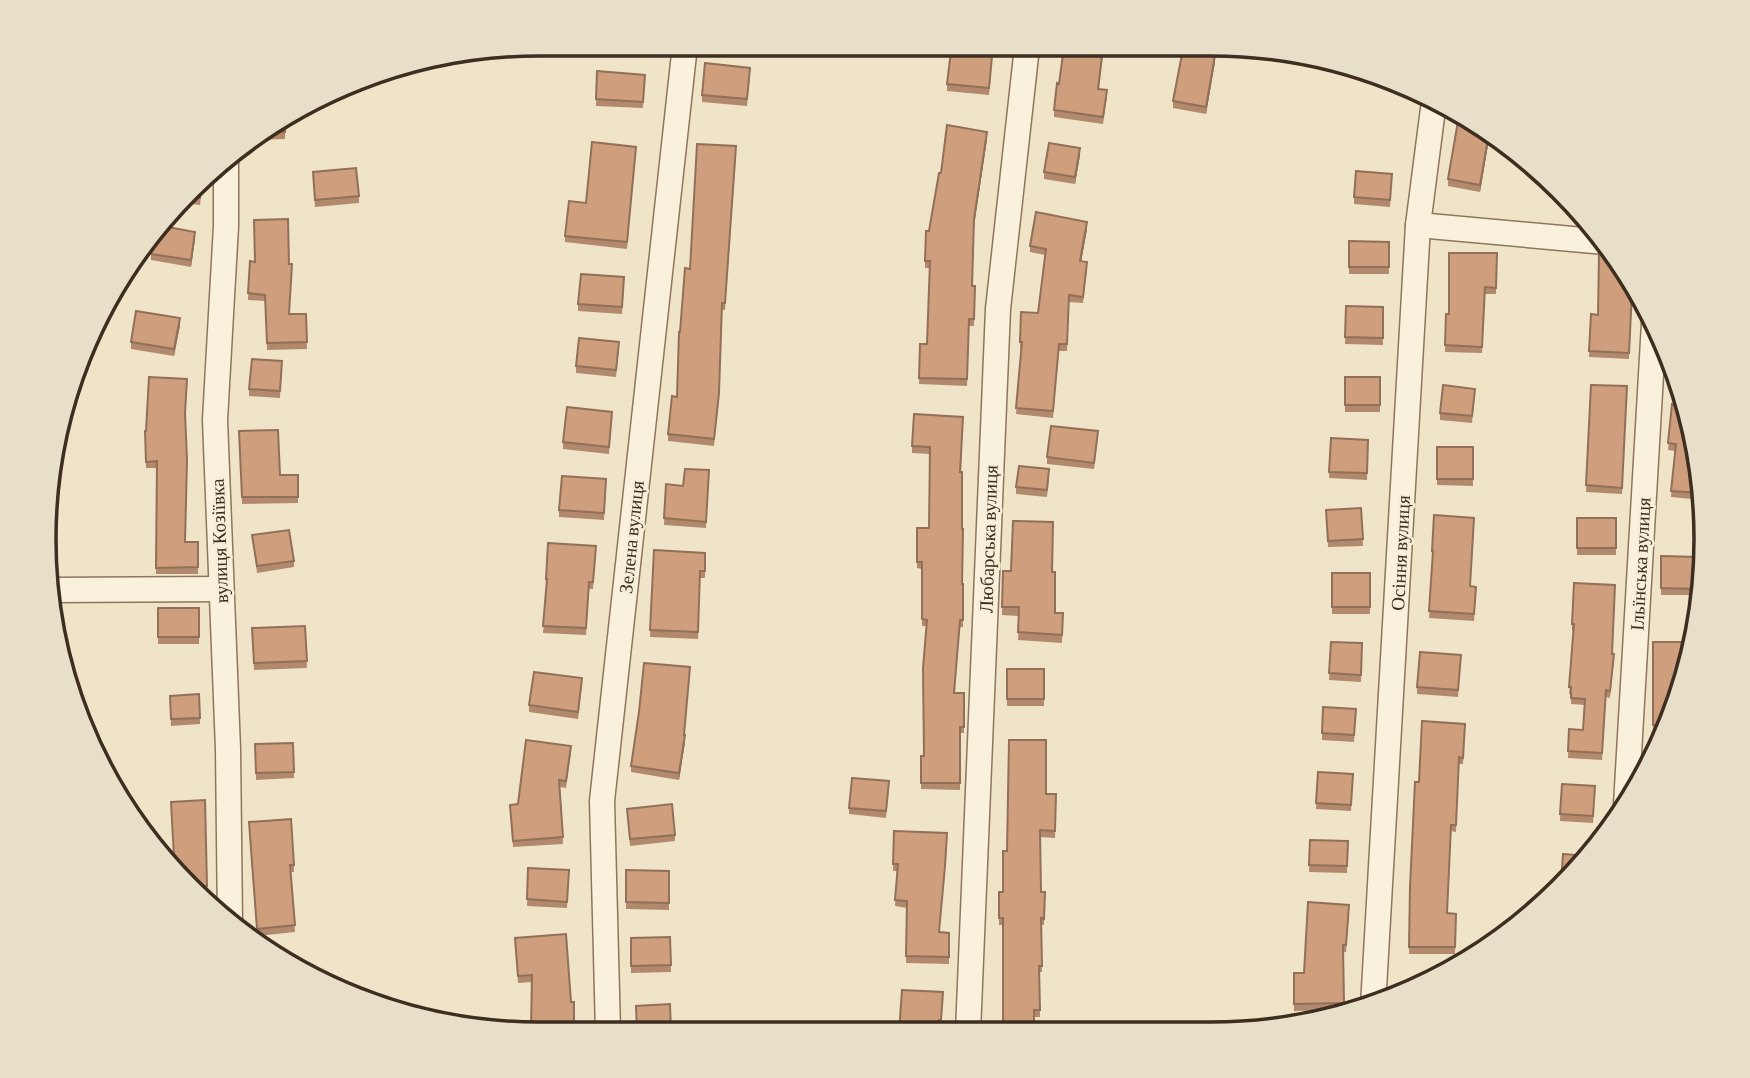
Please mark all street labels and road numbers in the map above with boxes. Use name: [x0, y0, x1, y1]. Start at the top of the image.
street label: Любарська вулиця: [975, 464, 1002, 613]
street label: вулиця Козіївка: [207, 478, 232, 604]
street label: Зелена вулиця: [615, 479, 648, 595]
street label: Осіння вулиця: [1387, 494, 1414, 611]
street label: Ільїнська вулиця: [1627, 497, 1654, 631]

